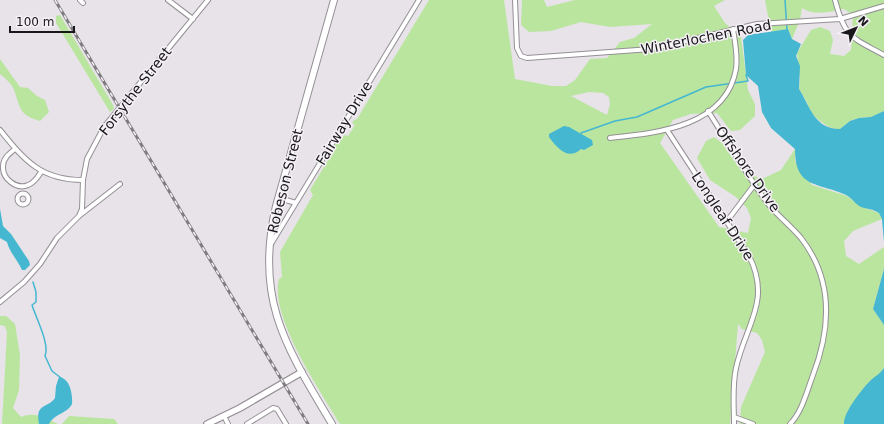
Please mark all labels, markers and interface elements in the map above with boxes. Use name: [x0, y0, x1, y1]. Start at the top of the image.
scale bar: [10, 8, 74, 34]
north arrow: [836, 8, 876, 48]
text: N: [855, 14, 871, 29]
text: 100 m: [16, 15, 54, 29]
street label: Winterlochen Road: [640, 17, 772, 57]
street label: Forsythe Street: [96, 43, 175, 138]
street label: Fairway Drive: [313, 78, 375, 168]
street label: Offshore Drive: [712, 123, 784, 215]
street label: Robeson Street: [264, 127, 306, 235]
street label: Longleaf Drive: [689, 169, 757, 263]

